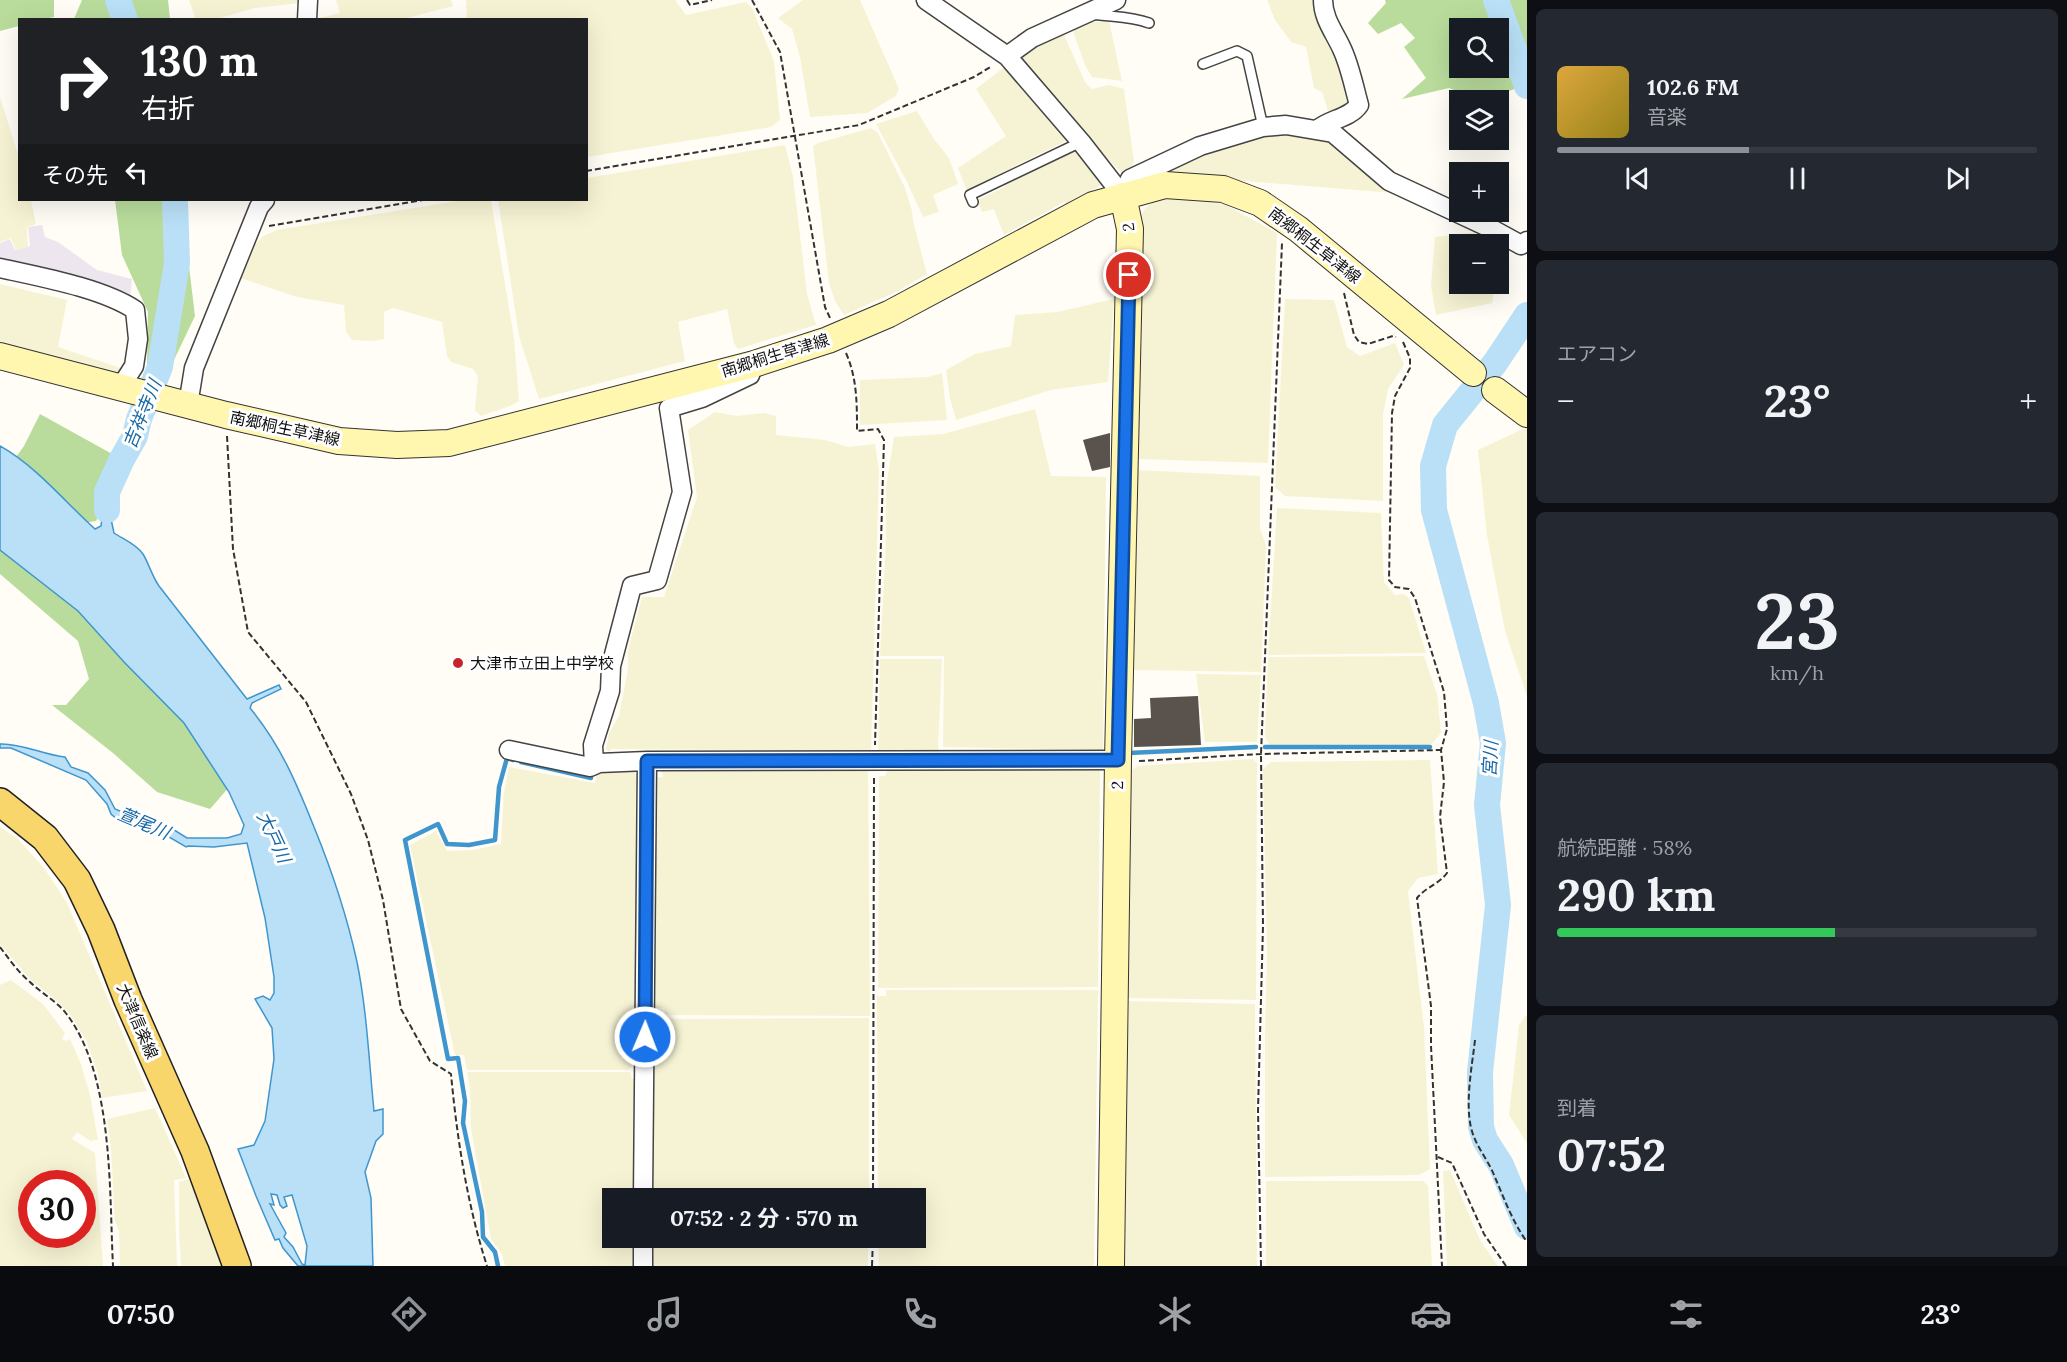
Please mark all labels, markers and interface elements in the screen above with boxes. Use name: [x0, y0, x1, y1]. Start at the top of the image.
map controls: [1449, 18, 1509, 294]
button: search: [1449, 18, 1509, 78]
text: 130 m: [141, 34, 258, 88]
icon: right: [42, 42, 120, 120]
text: 102.6 FM: [1647, 73, 1739, 101]
button: layers: [1449, 90, 1509, 150]
text: 右折: [141, 91, 195, 125]
text: 音楽: [1647, 104, 1687, 129]
icon: left: [120, 156, 153, 189]
text: その先: [42, 161, 108, 189]
button: +: [1449, 162, 1509, 222]
icon: previous: [1621, 162, 1654, 195]
icon: pause: [1781, 162, 1814, 195]
icon: next: [1941, 162, 1974, 195]
street label: 南郷桐生草津線: [1265, 203, 1365, 287]
street label: 2: [1118, 222, 1138, 232]
button: −: [1449, 234, 1509, 294]
pin: [1103, 249, 1154, 300]
icon: arrive: [1112, 258, 1145, 291]
street label: 南郷桐生草津線: [719, 329, 831, 381]
text: エアコン: [1557, 341, 1637, 366]
text: 23°: [1764, 372, 1830, 429]
water label: 吉祥寺川: [118, 374, 167, 452]
text: −: [1557, 380, 1575, 422]
text: +: [2019, 380, 2037, 422]
street label: 南郷桐生草津線: [228, 407, 342, 449]
text: 23: [1754, 571, 1840, 670]
place label: 大津市立田上中学校: [470, 653, 614, 673]
marker: 大津市立田上中学校: [451, 656, 465, 670]
text: km/h: [1770, 660, 1824, 685]
water label: 宮川: [1478, 738, 1503, 778]
street label: 2: [1107, 781, 1127, 789]
water label: 萱尾川: [115, 802, 175, 845]
water label: 大戸川: [252, 808, 297, 868]
text: 航続距離 · 58%: [1557, 835, 1692, 860]
text: 290 km: [1557, 866, 1716, 923]
street label: 大津信楽線: [113, 980, 163, 1062]
position arrow: [613, 1005, 677, 1069]
text: 到着: [1557, 1095, 1597, 1120]
text: 07:52: [1557, 1126, 1666, 1183]
speed limit sign: 30: [18, 1170, 96, 1248]
text: 07:52 · 2 分 · 570 m: [670, 1204, 858, 1232]
icon: directions: [388, 1293, 430, 1335]
icon: music: [644, 1293, 686, 1335]
icon: phone: [899, 1293, 941, 1335]
icon: climate: [1154, 1293, 1196, 1335]
icon: car: [1410, 1293, 1452, 1335]
icon: filters: [1665, 1293, 1707, 1335]
text: 07:50: [107, 1297, 175, 1331]
text: 23°: [1920, 1297, 1960, 1331]

